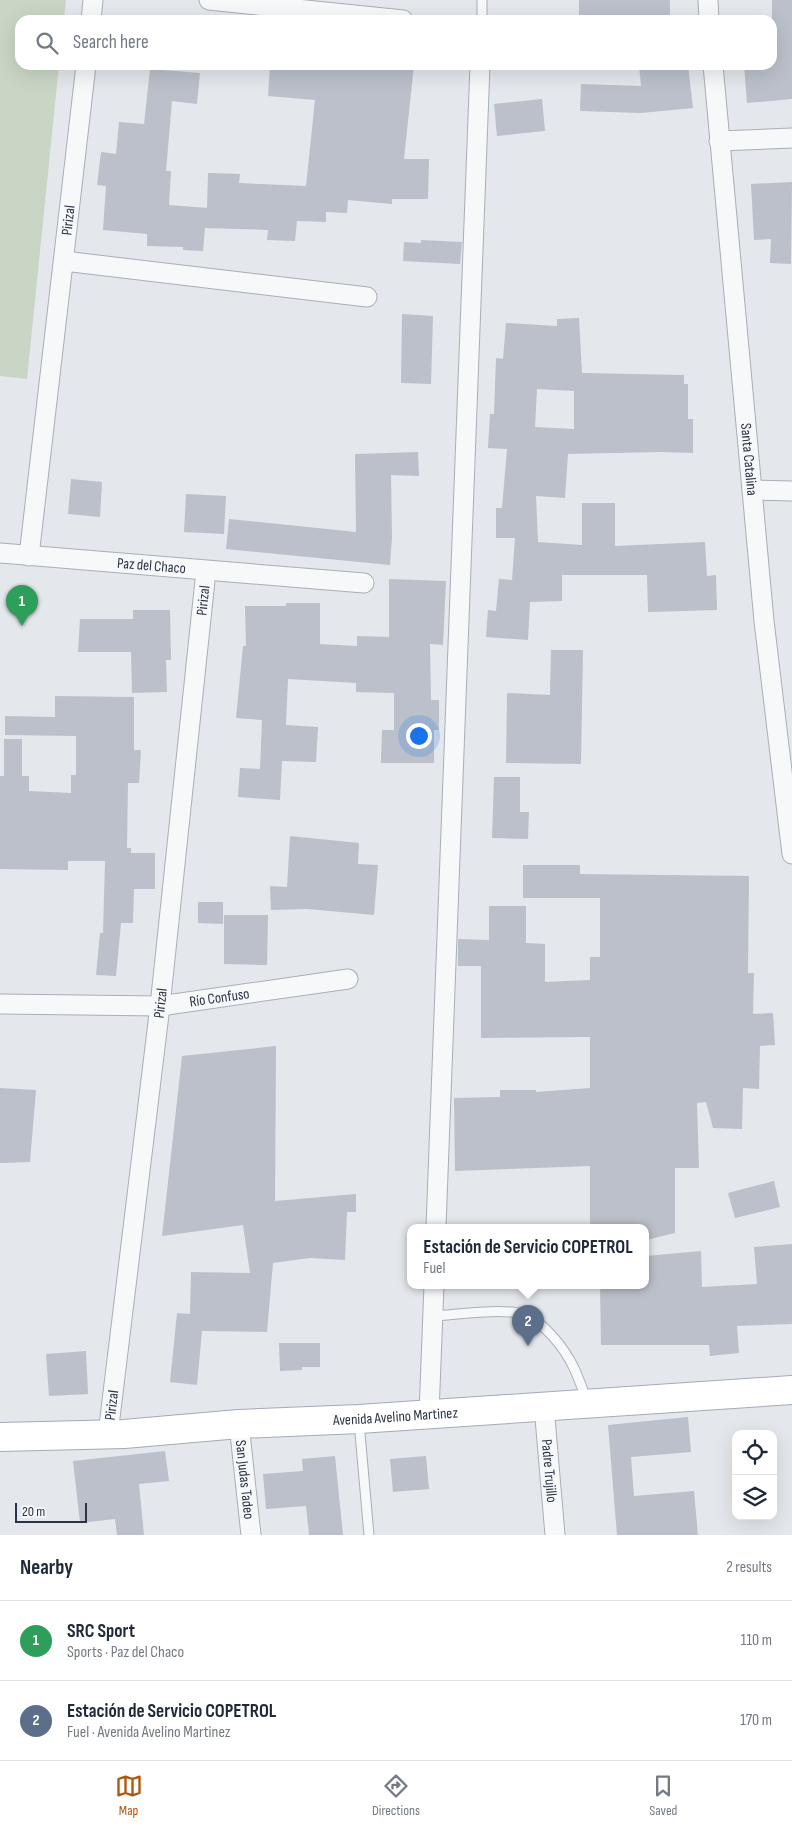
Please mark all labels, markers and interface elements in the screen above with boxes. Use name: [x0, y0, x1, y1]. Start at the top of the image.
search box: [15, 15, 777, 70]
icon: search: [33, 29, 61, 57]
text: Search here: [73, 31, 149, 54]
street label: Pirizal: [57, 204, 79, 236]
street label: Santa Catalina: [736, 422, 762, 497]
street label: Paz del Chaco: [116, 553, 187, 578]
street label: Pirizal: [192, 584, 214, 616]
pin: 1: [6, 585, 38, 626]
your location: [406, 723, 432, 749]
street label: Río Confuso: [188, 984, 251, 1011]
street label: Pirizal: [149, 987, 171, 1019]
popup: [407, 1224, 649, 1289]
text: Estación de Servicio COPETROL: [423, 1236, 633, 1259]
text: Fuel: [423, 1259, 446, 1278]
pin: 2: [512, 1305, 544, 1346]
street label: Pirizal: [100, 1389, 123, 1421]
street label: Avenida Avelino Martinez: [332, 1403, 459, 1430]
map controls: [732, 1430, 777, 1520]
button: locate: [732, 1430, 777, 1475]
street label: Padre Trujillo: [537, 1438, 562, 1503]
street label: San Judas Tadeo: [231, 1439, 259, 1520]
button: layers: [732, 1475, 777, 1520]
scale bar: [15, 1500, 88, 1523]
text: 20 m: [22, 1503, 45, 1520]
text: Nearby: [20, 1555, 73, 1580]
text: 2 results: [726, 1558, 772, 1577]
text: SRC Sport: [67, 1620, 135, 1643]
text: 1: [33, 1631, 39, 1650]
text: 110 m: [741, 1631, 772, 1650]
text: Sports · Paz del Chaco: [67, 1643, 184, 1662]
text: Estación de Servicio COPETROL: [67, 1700, 276, 1723]
text: 2: [32, 1711, 40, 1730]
text: 170 m: [740, 1711, 772, 1730]
text: Fuel · Avenida Avelino Martinez: [67, 1723, 231, 1742]
tab: Map: [115, 1772, 143, 1819]
tab: Directions: [372, 1772, 420, 1819]
tab: Saved: [649, 1772, 677, 1819]

